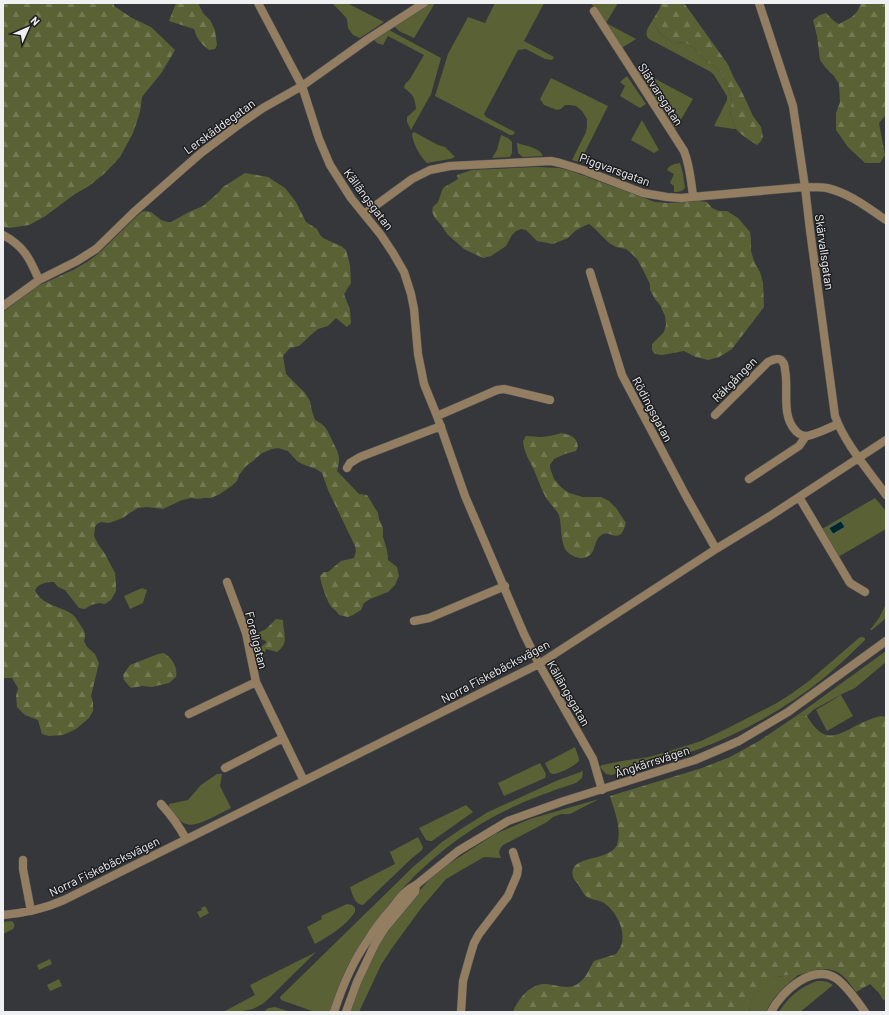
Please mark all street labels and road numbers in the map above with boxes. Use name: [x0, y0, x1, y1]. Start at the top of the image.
street label: Slätvarsgatan: [636, 60, 686, 128]
street label: Lerskäddegatan: [181, 96, 257, 156]
street label: Piggvarsgatan: [578, 150, 652, 188]
street label: Källängsgatan: [341, 166, 397, 232]
street label: Skärvallsgatan: [813, 213, 837, 291]
street label: Räkgången: [709, 354, 759, 404]
street label: Rödingsgatan: [630, 374, 676, 444]
street label: Forellgatan: [243, 610, 271, 670]
street label: Norra Fiskebäcksvägen: [438, 636, 552, 706]
street label: Källängsgatan: [545, 658, 593, 728]
street label: Ängkärrsvägen: [613, 742, 691, 780]
street label: Norra Fiskebäcksvägen: [47, 833, 161, 899]

